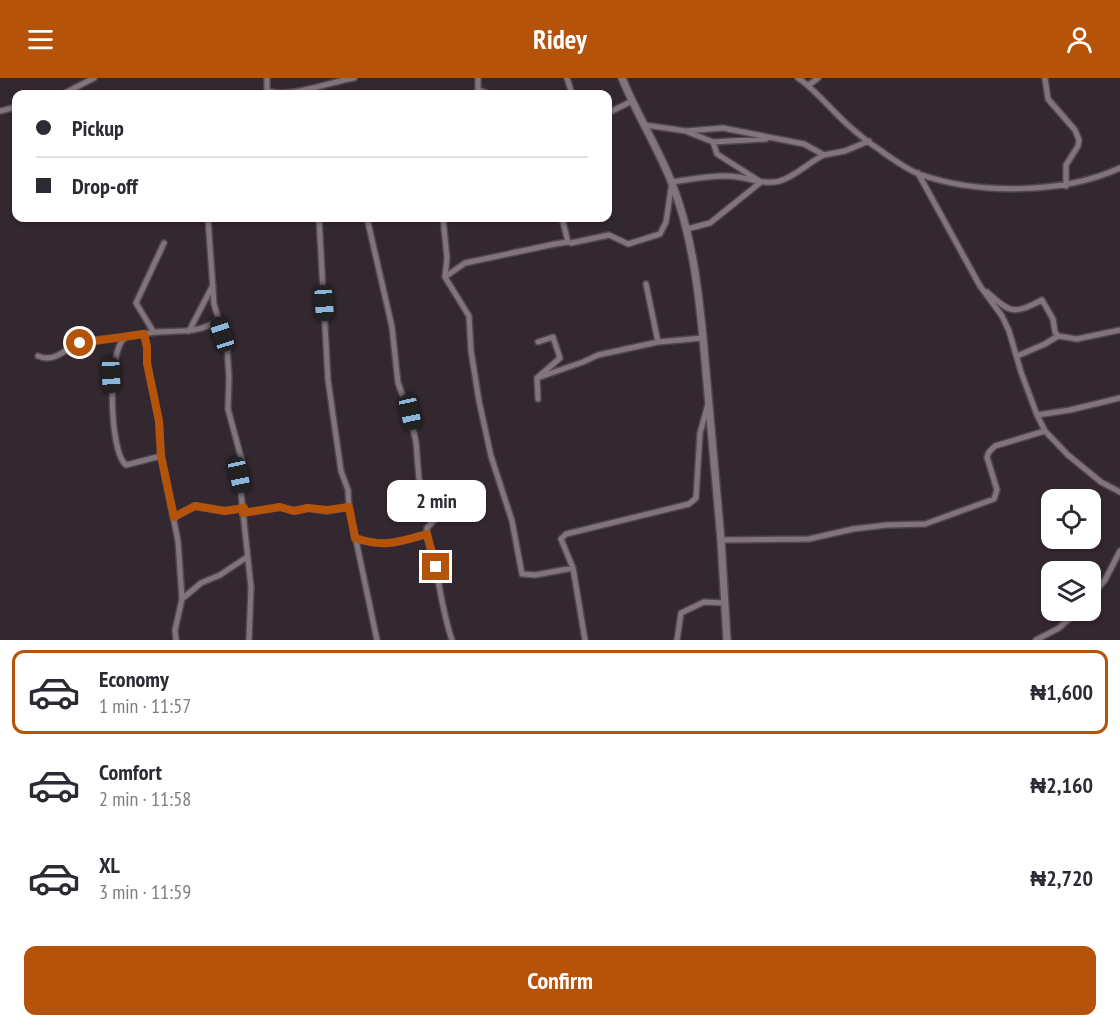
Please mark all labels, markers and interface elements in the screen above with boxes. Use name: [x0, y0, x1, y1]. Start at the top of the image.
text: Ridey: [533, 22, 587, 56]
icon: menu: [24, 23, 57, 56]
icon: person: [1063, 23, 1096, 56]
text: Pickup: [72, 114, 124, 142]
text: Drop-off: [72, 172, 138, 200]
car: [314, 284, 334, 322]
car: [208, 314, 236, 354]
route start: [66, 329, 93, 356]
car: [101, 357, 121, 393]
car: [397, 393, 423, 431]
car: [226, 456, 252, 494]
callout: 2 min: [386, 480, 486, 522]
text: 2 min: [416, 488, 457, 514]
map controls: [1041, 489, 1101, 621]
button: locate: [1041, 489, 1101, 549]
route end: [422, 553, 449, 580]
button: layers: [1041, 561, 1101, 621]
icon: car: [27, 665, 81, 719]
text: Economy: [99, 665, 169, 693]
text: ₦1,600: [1030, 678, 1093, 706]
text: 1 min · 11:57: [99, 693, 191, 719]
icon: car: [27, 758, 81, 812]
text: Comfort: [99, 758, 162, 786]
text: ₦2,160: [1030, 771, 1093, 799]
text: 2 min · 11:58: [99, 786, 191, 812]
icon: car: [27, 851, 81, 905]
text: XL: [99, 851, 120, 879]
text: ₦2,720: [1030, 864, 1093, 892]
text: 3 min · 11:59: [99, 879, 191, 905]
button: Confirm: [24, 946, 1096, 1015]

